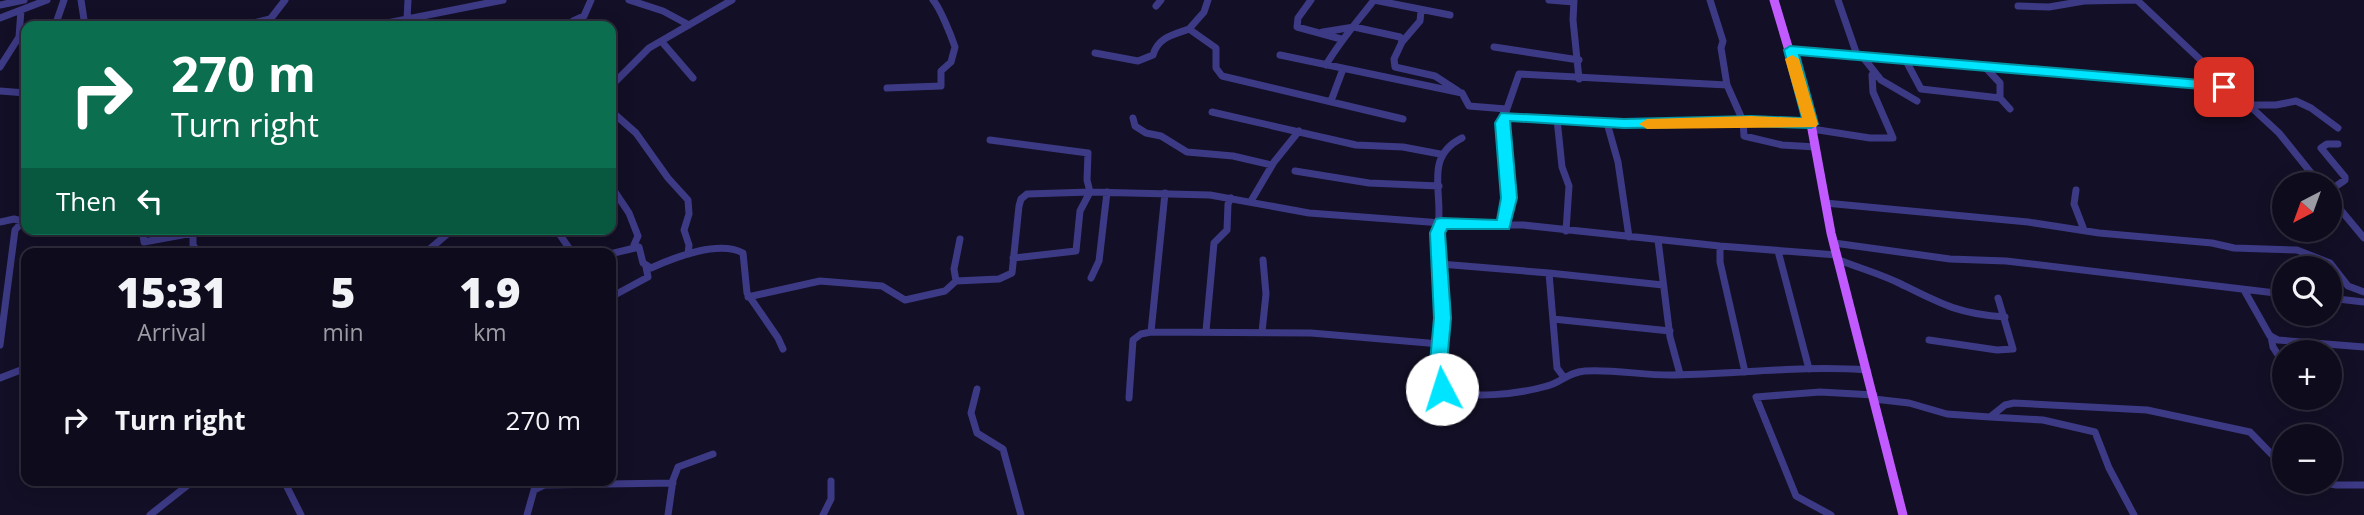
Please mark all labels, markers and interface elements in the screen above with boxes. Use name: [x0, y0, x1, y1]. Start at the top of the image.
text: 270 m: [171, 40, 316, 106]
icon: right: [56, 49, 147, 140]
pin: [2194, 57, 2254, 117]
icon: arrive: [2205, 68, 2243, 106]
text: Turn right: [171, 103, 319, 146]
north arrow: [2272, 172, 2342, 242]
map controls: [2272, 172, 2342, 494]
icon: left: [131, 182, 169, 220]
text: Then: [56, 183, 117, 219]
button: search: [2272, 256, 2342, 326]
text: 15:31: [116, 263, 227, 320]
text: 5: [331, 263, 355, 320]
text: 1.9: [459, 263, 521, 320]
text: Arrival: [137, 316, 206, 348]
text: min: [322, 316, 364, 348]
text: km: [473, 316, 507, 348]
button: +: [2272, 340, 2342, 410]
position arrow: [1405, 352, 1479, 426]
icon: right: [56, 401, 94, 439]
text: Turn right: [115, 402, 246, 438]
text: 270 m: [506, 402, 581, 438]
button: −: [2272, 424, 2342, 494]

